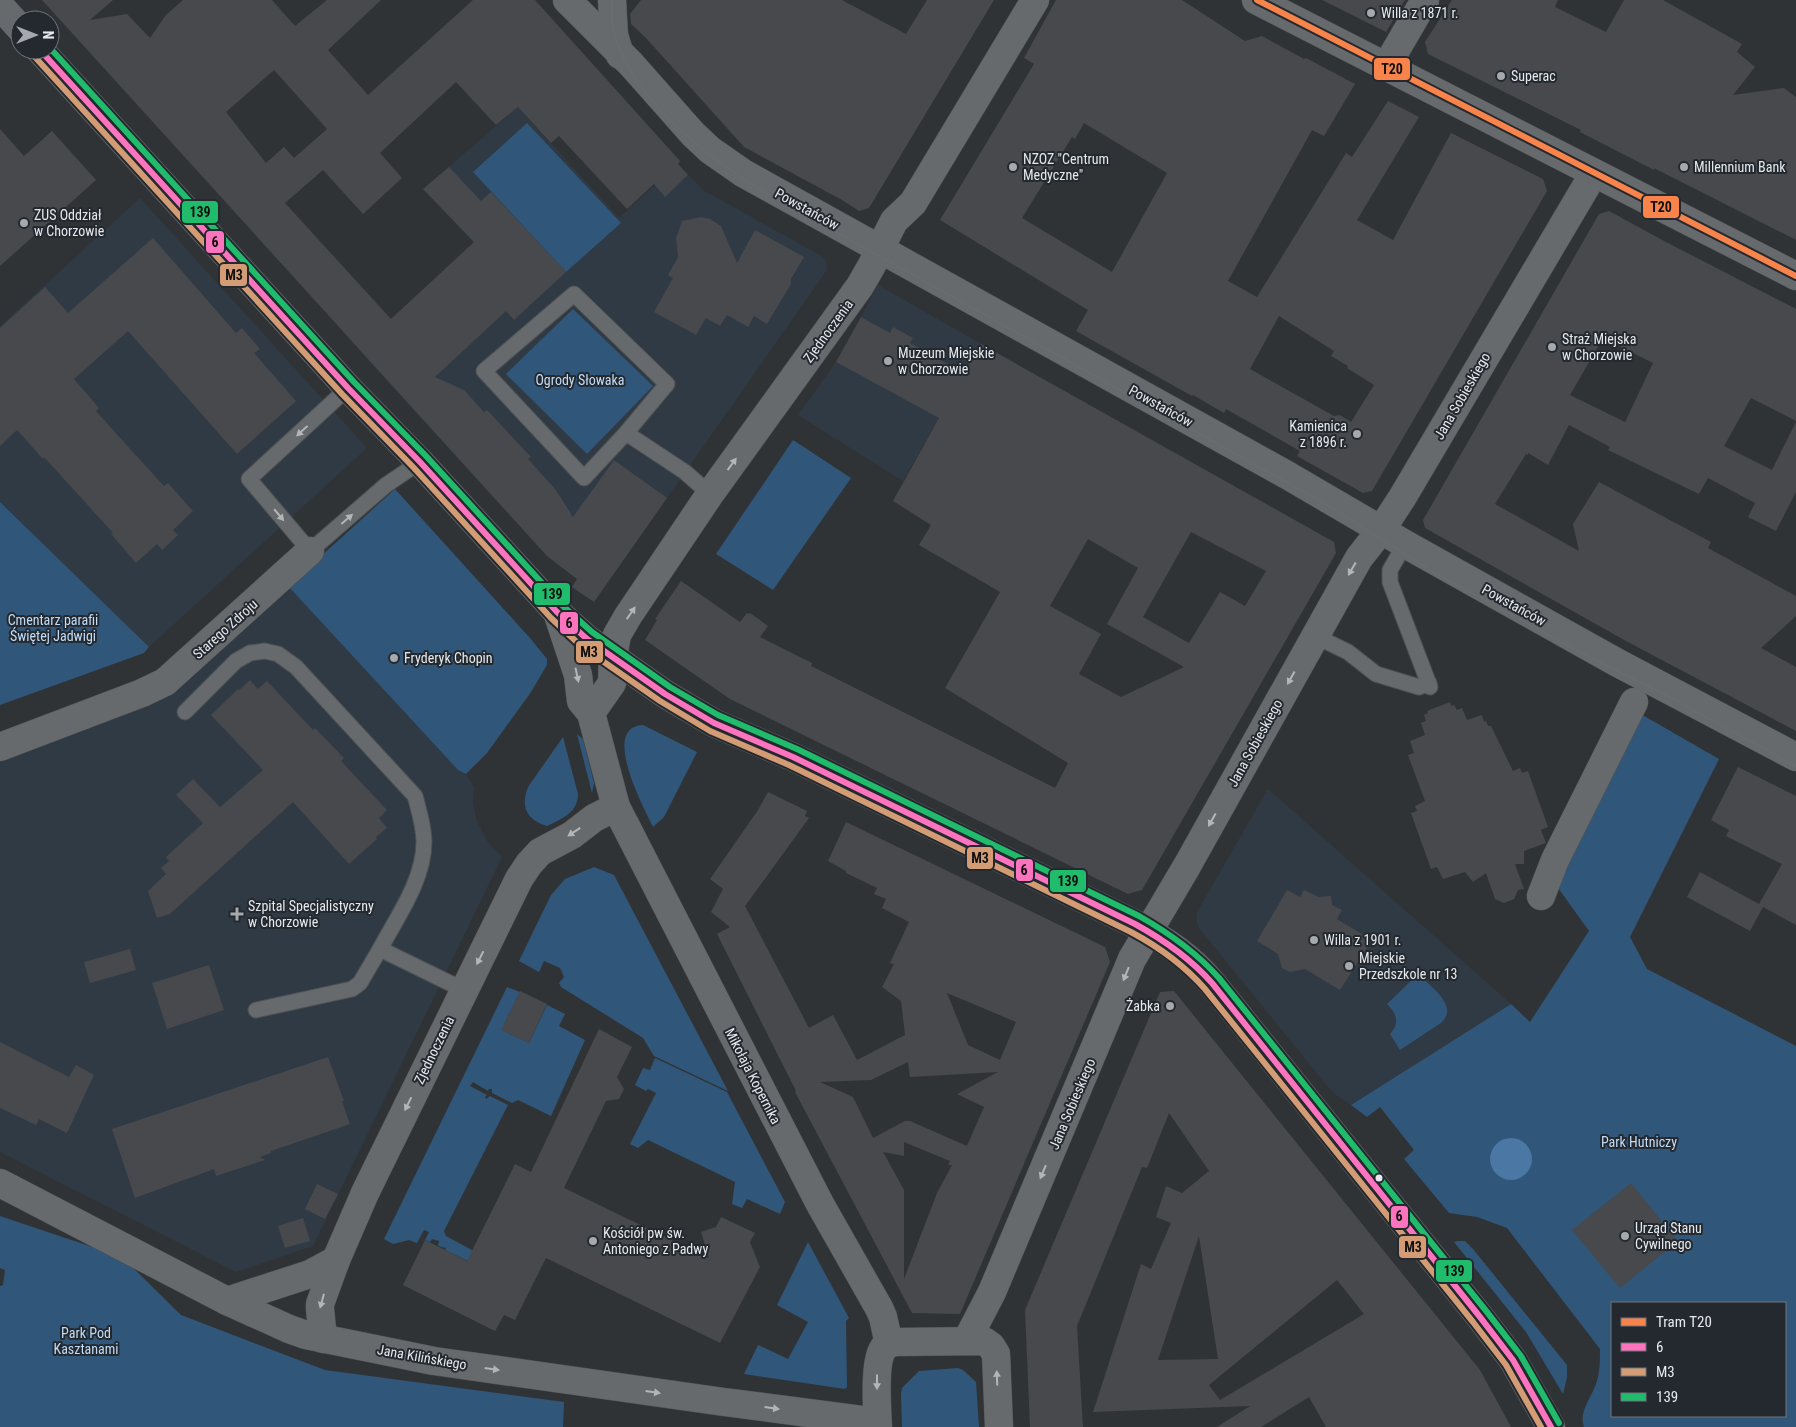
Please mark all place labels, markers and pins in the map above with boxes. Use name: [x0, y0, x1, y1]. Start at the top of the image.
place label: Willa z 1871 r.: [1381, 5, 1459, 21]
marker: Willa z 1871 r.: [1365, 7, 1377, 19]
place label: Superac: [1511, 68, 1556, 84]
marker: Superac: [1495, 70, 1507, 82]
place label: NZOZ "Centrum Medyczne": [1023, 151, 1109, 183]
place label: Millennium Bank: [1694, 159, 1786, 175]
marker: NZOZ "Centrum Medyczne": [1007, 161, 1019, 173]
marker: Millennium Bank: [1678, 161, 1690, 173]
place label: ZUS Oddział w Chorzowie: [34, 207, 105, 239]
marker: ZUS Oddział w Chorzowie: [18, 217, 30, 229]
place label: Straż Miejska w Chorzowie: [1562, 331, 1636, 363]
marker: Straż Miejska w Chorzowie: [1546, 341, 1558, 353]
place label: Muzeum Miejskie w Chorzowie: [898, 345, 995, 377]
marker: Muzeum Miejskie w Chorzowie: [882, 355, 894, 367]
place label: Kamienica z 1896 r.: [1289, 418, 1347, 450]
marker: Kamienica z 1896 r.: [1351, 428, 1363, 440]
place label: Fryderyk Chopin: [404, 650, 493, 666]
marker: Fryderyk Chopin: [388, 652, 400, 664]
place label: Szpital Specjalistyczny w Chorzowie: [248, 898, 374, 930]
marker: Szpital Specjalistyczny w Chorzowie: [230, 907, 244, 921]
place label: Willa z 1901 r.: [1324, 932, 1402, 948]
marker: Willa z 1901 r.: [1308, 934, 1320, 946]
place label: Miejskie Przedszkole nr 13: [1359, 950, 1458, 982]
marker: Miejskie Przedszkole nr 13: [1343, 960, 1355, 972]
place label: Żabka: [1126, 998, 1160, 1014]
marker: Żabka: [1164, 1000, 1176, 1012]
unlabelled marker: [1374, 1173, 1384, 1183]
place label: Urząd Stanu Cywilnego: [1635, 1220, 1702, 1252]
place label: Kościół pw św. Antoniego z Padwy: [603, 1225, 708, 1257]
marker: Urząd Stanu Cywilnego: [1619, 1230, 1631, 1242]
marker: Kościół pw św. Antoniego z Padwy: [587, 1235, 599, 1247]

